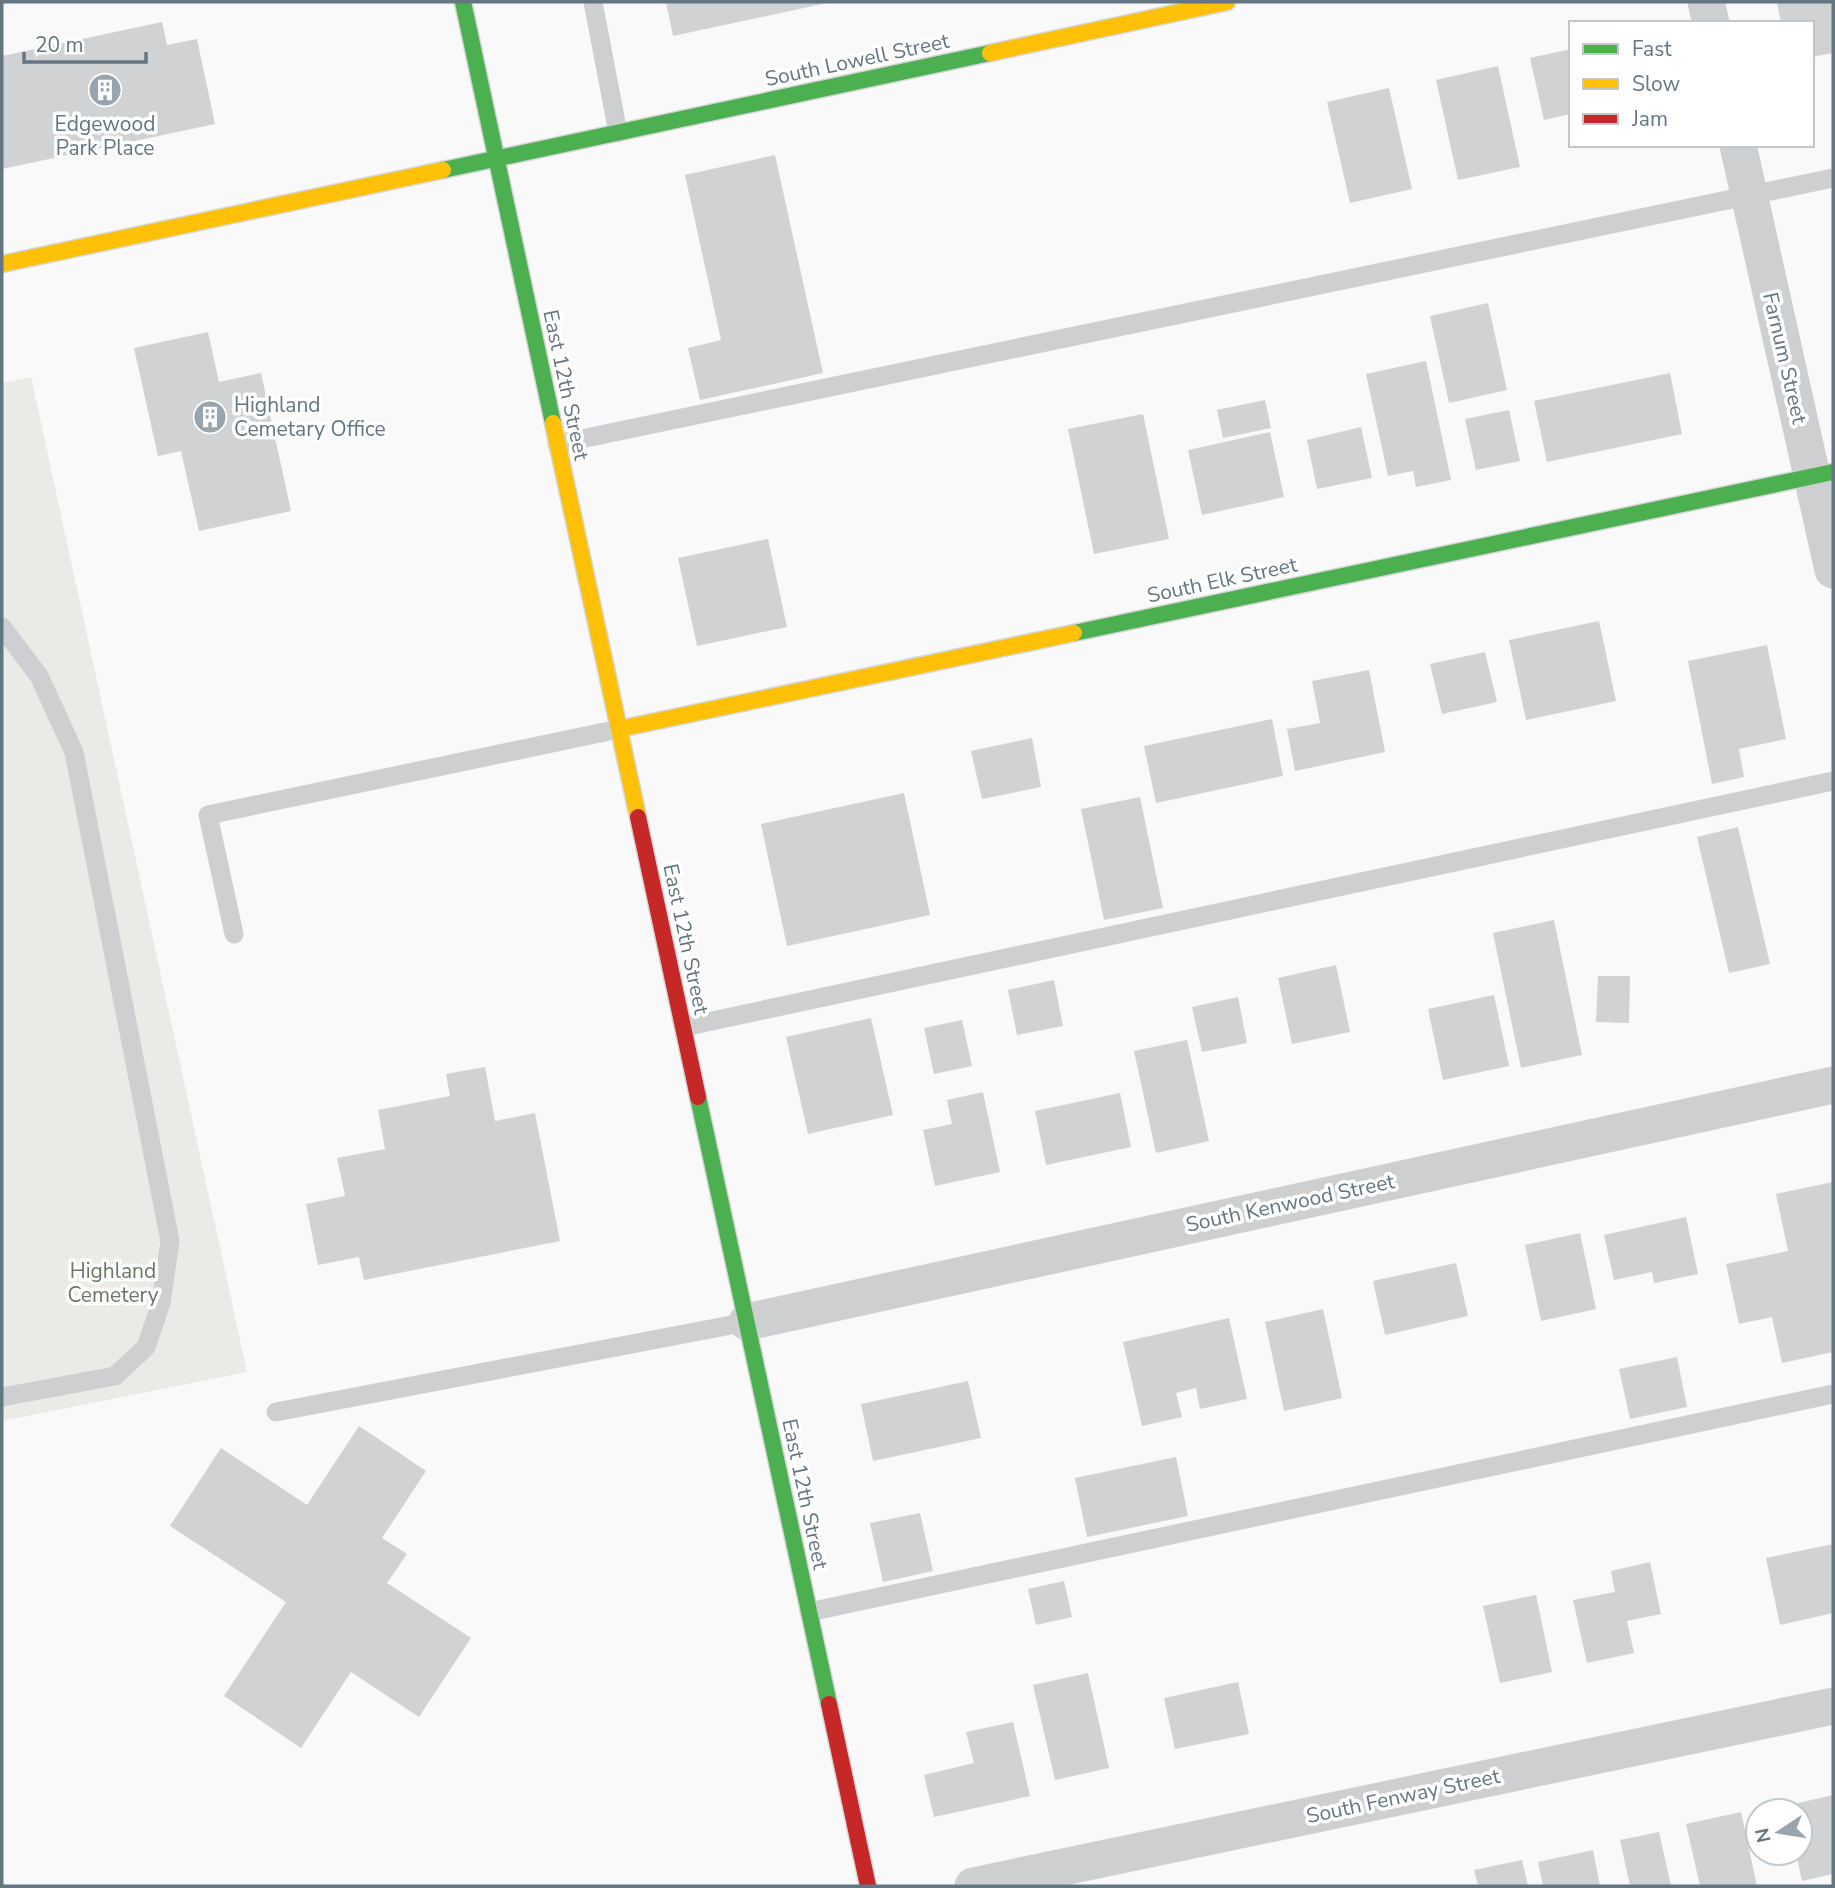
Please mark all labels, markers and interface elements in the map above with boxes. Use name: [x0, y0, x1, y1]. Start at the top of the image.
scale bar: [24, 21, 147, 65]
legend: [1569, 21, 1814, 147]
street label: South Lowell Street: [762, 27, 952, 93]
text: 20 m: [35, 31, 84, 59]
text: Fast: [1632, 35, 1672, 63]
text: Slow: [1632, 70, 1681, 98]
building icon: Edgewood Park Place: [86, 71, 124, 109]
text: Jam: [1631, 105, 1668, 133]
place label: Edgewood Park Place: [55, 110, 155, 162]
street label: Farnum Street: [1756, 290, 1814, 427]
street label: East 12th Street: [536, 307, 596, 463]
place label: Highland Cemetary Office: [234, 391, 386, 443]
building icon: Highland Cemetary Office: [191, 398, 229, 436]
street label: South Elk Street: [1144, 550, 1300, 610]
street label: East 12th Street: [656, 861, 716, 1017]
street label: South Kenwood Street: [1183, 1167, 1398, 1239]
park label: Highland Cemetery: [67, 1257, 159, 1309]
street label: East 12th Street: [775, 1416, 835, 1572]
street label: South Fenway Street: [1304, 1762, 1503, 1830]
north arrow: [1744, 1797, 1814, 1867]
text: N: [1749, 1826, 1778, 1845]

